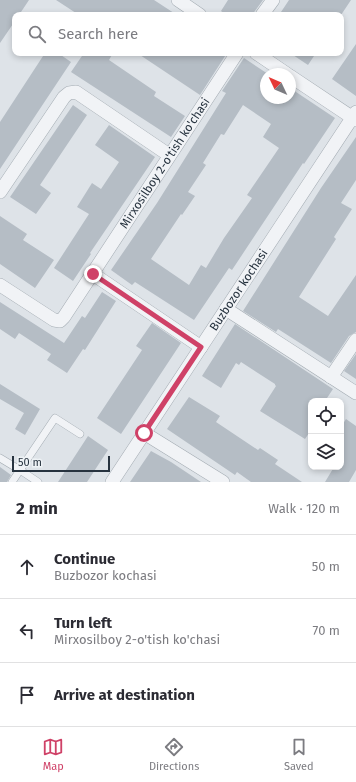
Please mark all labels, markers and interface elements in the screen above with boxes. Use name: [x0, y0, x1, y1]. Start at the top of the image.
search box: [12, 12, 344, 56]
icon: search: [26, 23, 48, 45]
text: Search here: [58, 25, 138, 43]
north arrow: [260, 68, 296, 104]
street label: Mirxosilboy 2-o'tish ko'chasi: [117, 95, 213, 231]
street label: Buzbozor kochasi: [207, 247, 271, 333]
route end: [84, 265, 102, 283]
map controls: [308, 398, 344, 470]
button: locate: [308, 398, 344, 434]
route start: [135, 424, 153, 442]
button: layers: [308, 434, 344, 470]
scale bar: [12, 454, 110, 473]
text: 50 m: [18, 456, 42, 469]
text: 2 min: [16, 498, 58, 519]
text: Walk · 120 m: [268, 501, 340, 516]
text: Continue: [54, 550, 115, 568]
icon: ahead: [16, 556, 38, 578]
text: 50 m: [312, 559, 340, 574]
text: Buzbozor kochasi: [54, 568, 157, 583]
text: Turn left: [54, 614, 112, 632]
icon: left: [16, 620, 38, 642]
text: 70 m: [313, 623, 340, 638]
text: Mirxosilboy 2-o'tish ko'chasi: [54, 632, 220, 647]
icon: arrive: [16, 684, 38, 706]
text: Arrive at destination: [54, 686, 195, 704]
tab: Map: [42, 736, 64, 773]
tab: Directions: [149, 736, 199, 773]
tab: Saved: [284, 736, 314, 773]

